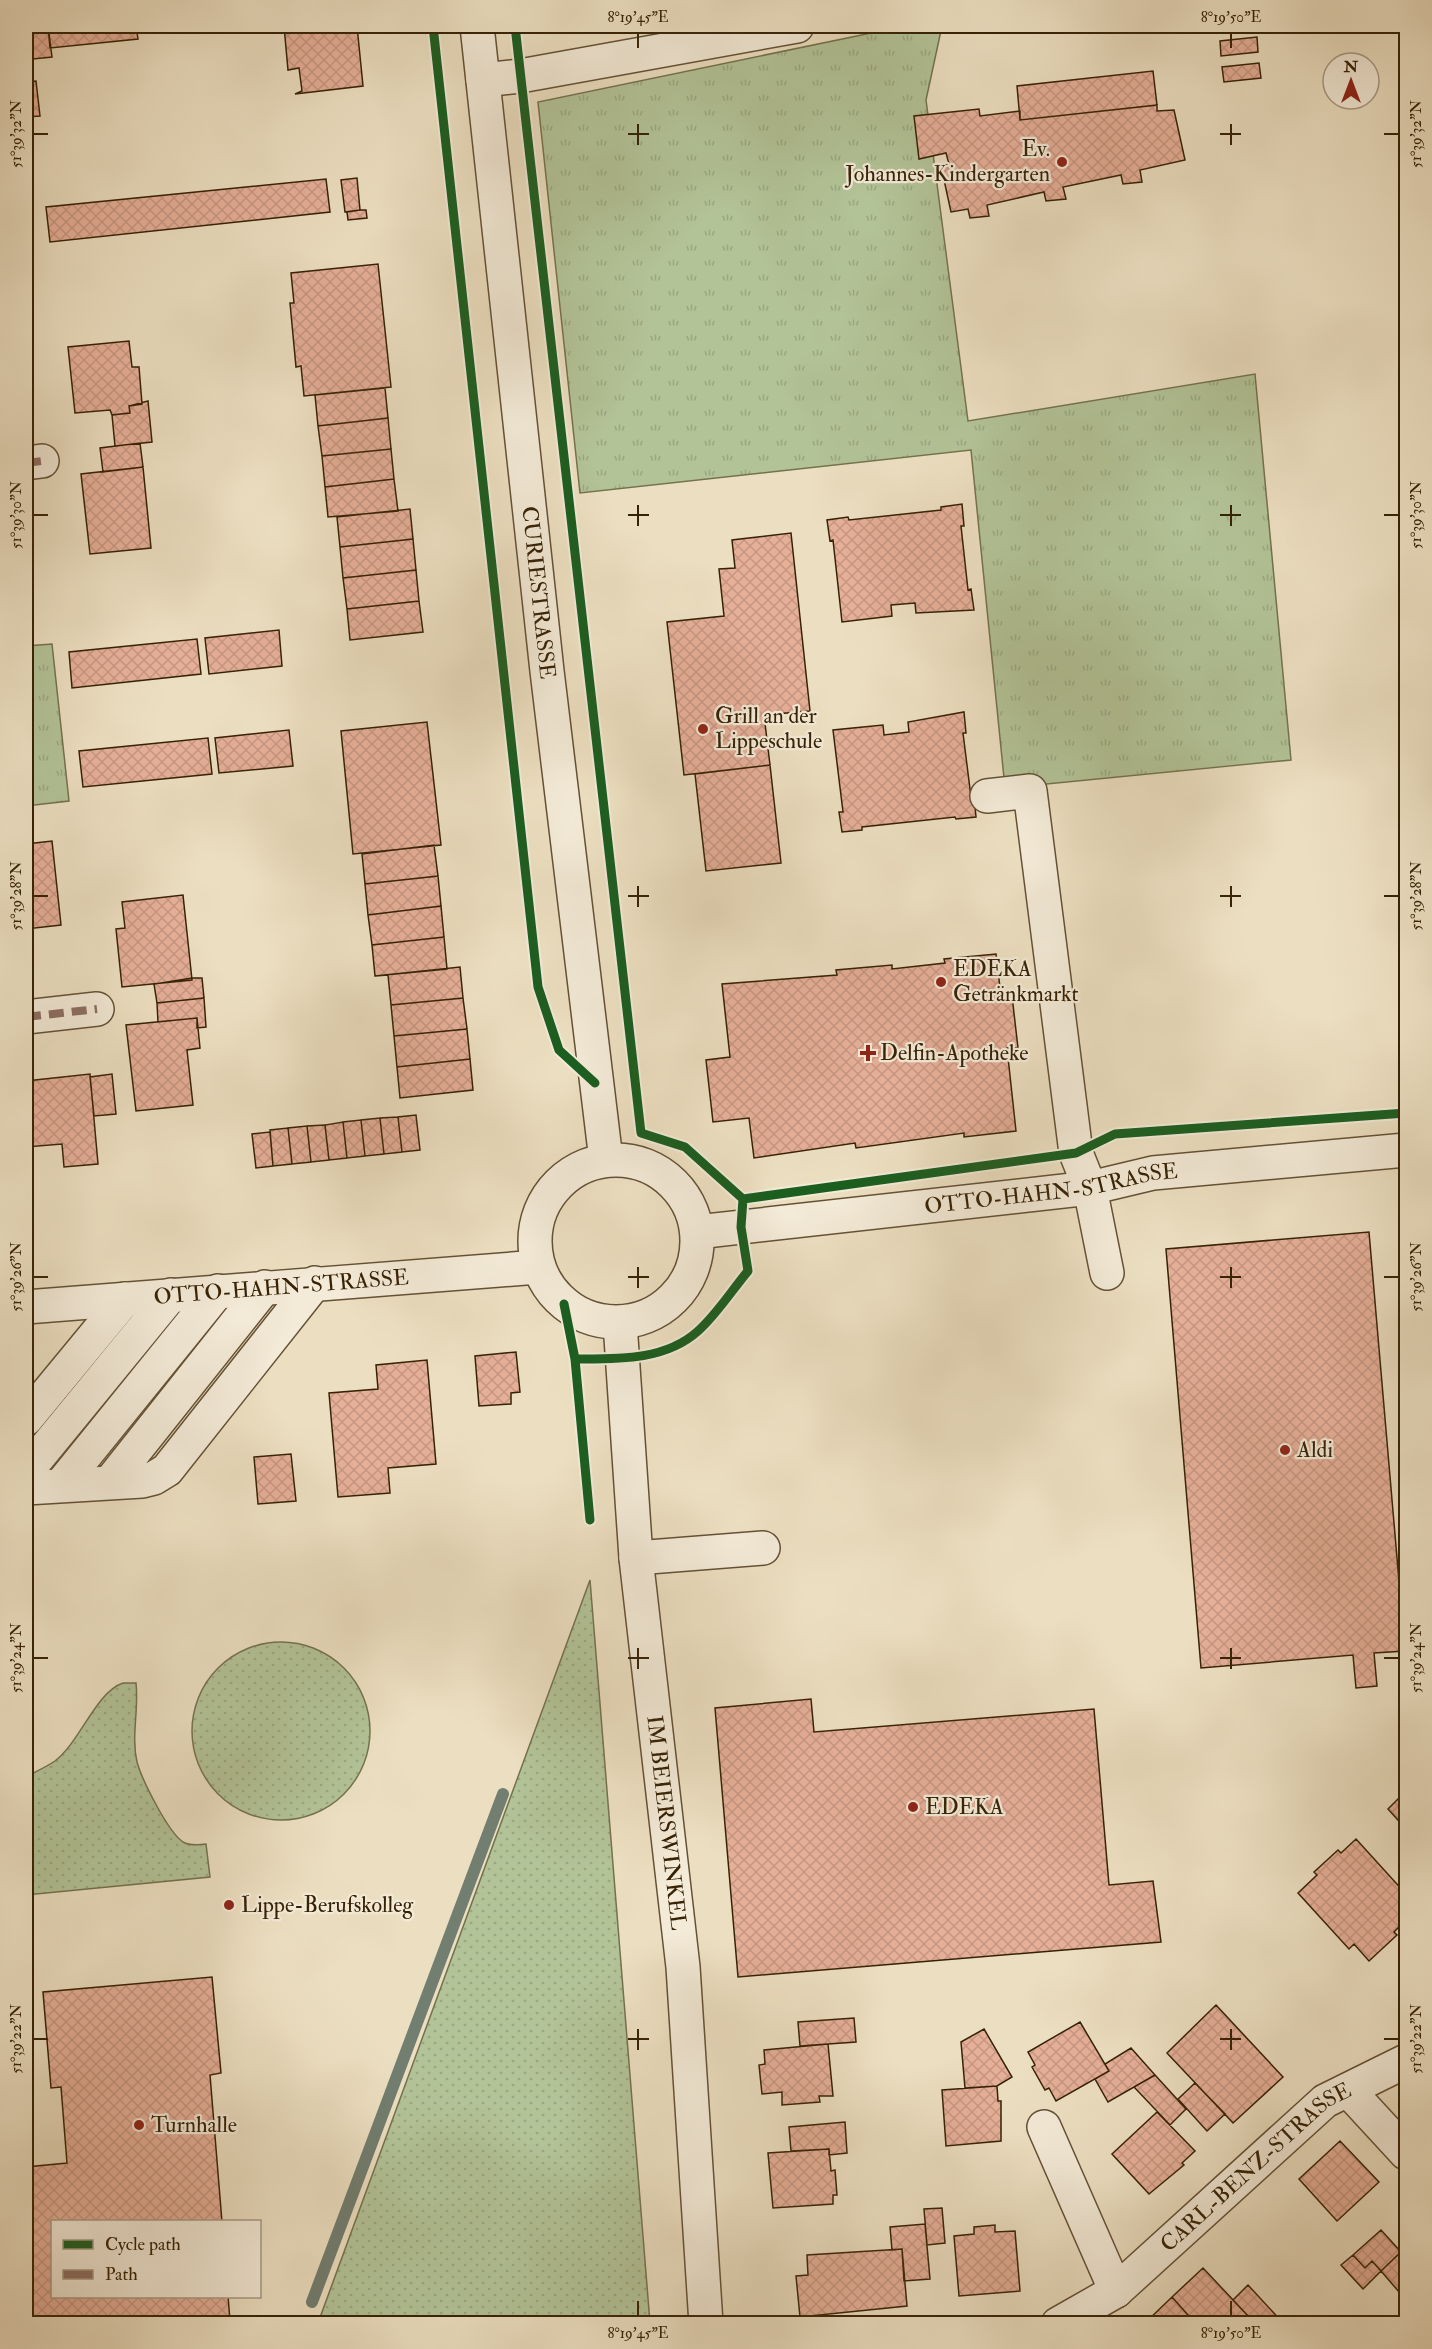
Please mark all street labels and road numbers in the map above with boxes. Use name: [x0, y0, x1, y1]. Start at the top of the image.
street label: CURIESTRASSE: [515, 505, 562, 681]
street label: OTTO-HAHN-STRASSE: [923, 1157, 1179, 1220]
street label: OTTO-HAHN-STRASSE: [153, 1263, 410, 1311]
street label: IM BEIERSWINKEL: [640, 1714, 693, 1932]
street label: CARL-BENZ-STRASSE: [1154, 2076, 1356, 2258]

